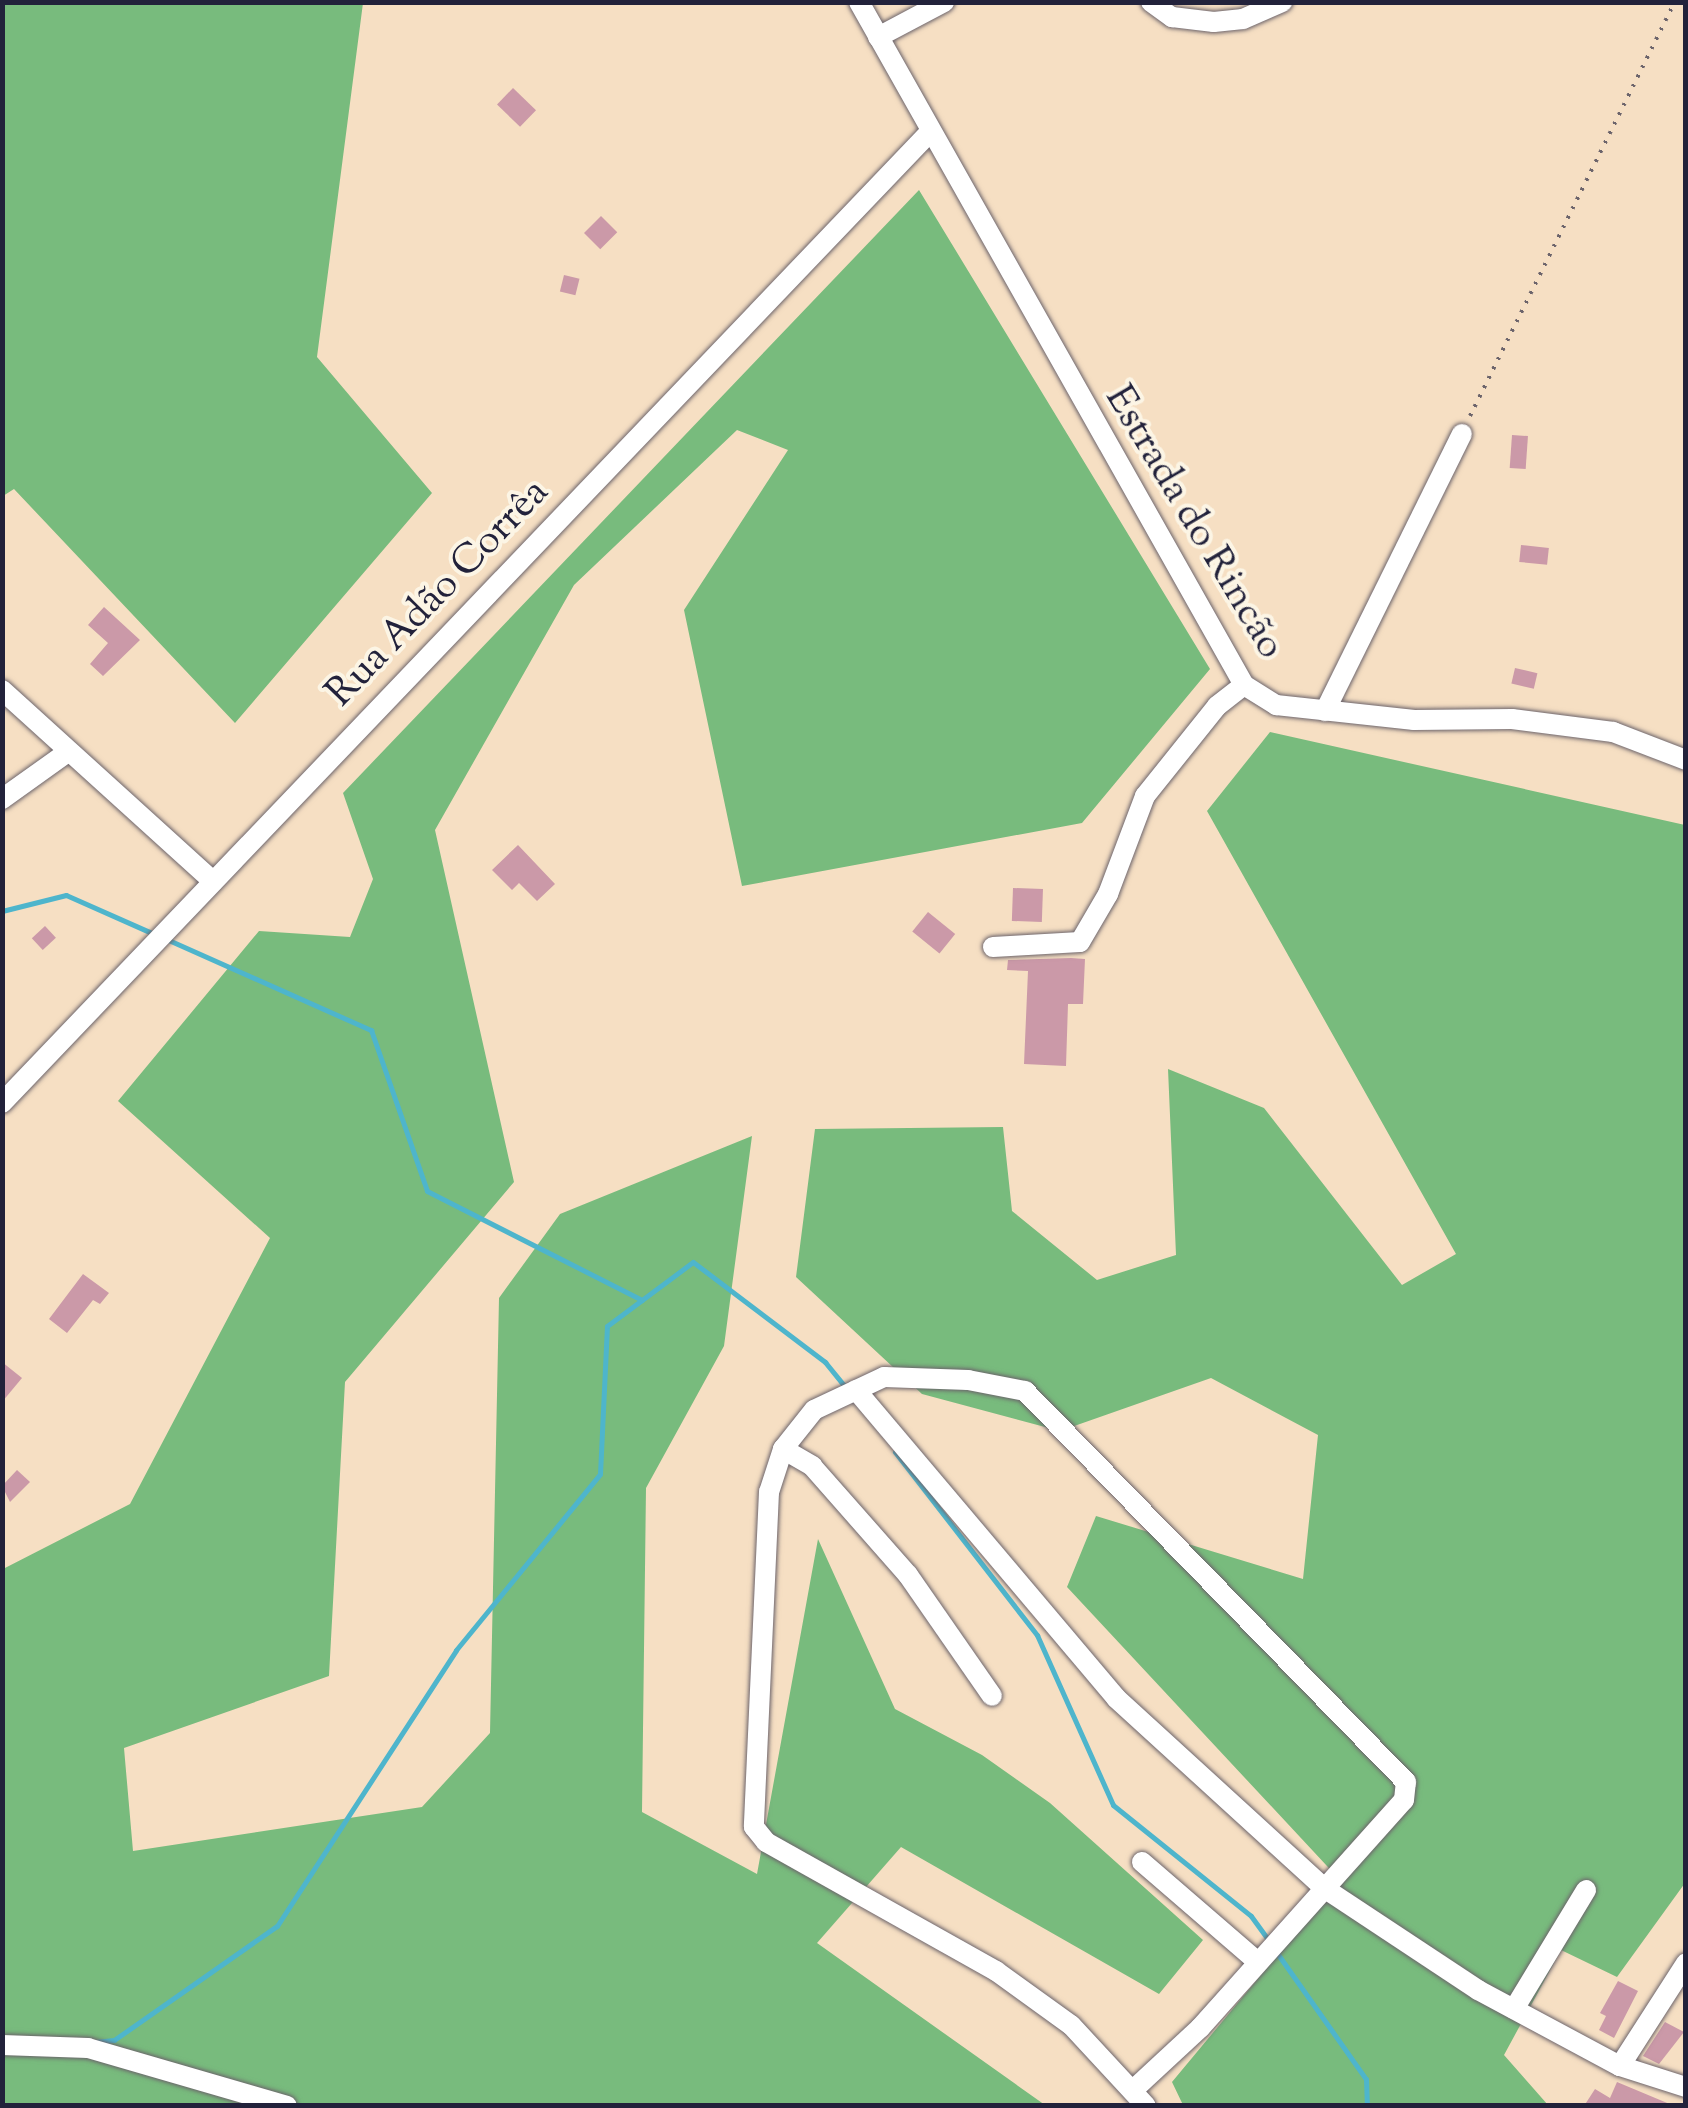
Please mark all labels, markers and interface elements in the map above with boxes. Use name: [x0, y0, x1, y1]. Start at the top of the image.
street label: Estrada do Rincão: [1093, 378, 1293, 668]
street label: Rua Adão Corrêa: [318, 470, 560, 718]

